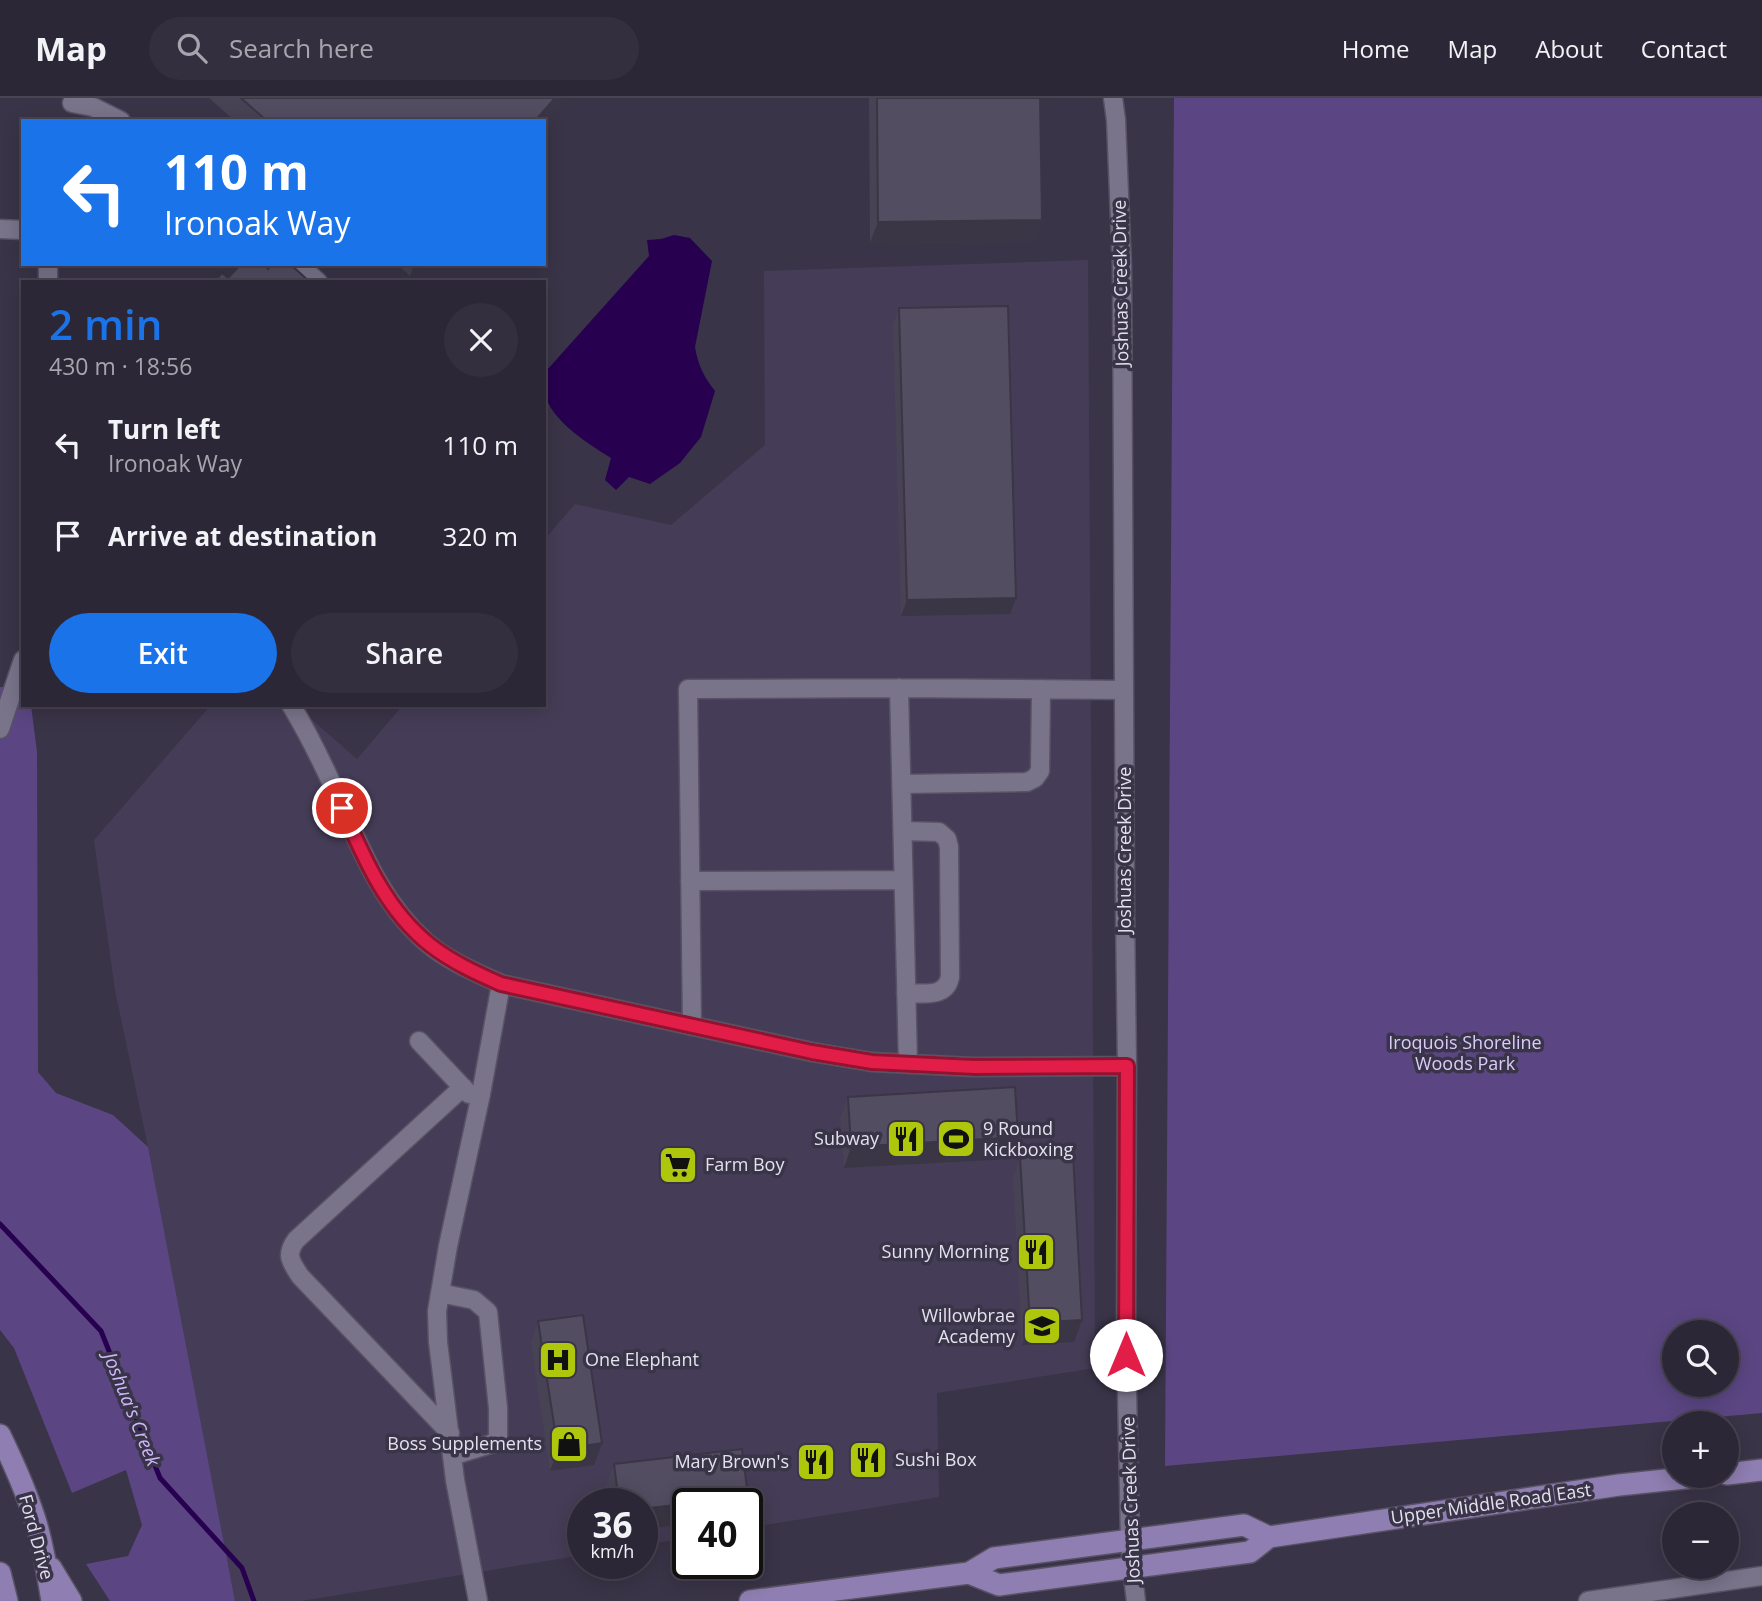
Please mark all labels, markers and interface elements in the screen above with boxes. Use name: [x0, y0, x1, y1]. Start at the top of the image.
search box: [149, 17, 639, 80]
text: Map: [35, 26, 107, 71]
icon: search: [173, 29, 211, 67]
text: Search here: [229, 30, 374, 66]
text: Home: [1342, 32, 1410, 65]
text: Map: [1448, 32, 1497, 65]
text: About: [1535, 32, 1603, 65]
text: Contact: [1641, 32, 1727, 65]
text: 110 m: [164, 138, 309, 204]
icon: left: [49, 147, 140, 238]
street label: Joshuas Creek Drive: [1107, 199, 1133, 369]
text: Ironoak Way: [164, 201, 350, 244]
text: 2 min: [49, 295, 162, 352]
button: close: [444, 303, 518, 377]
text: 430 m · 18:56: [49, 350, 192, 382]
text: Turn left: [108, 411, 220, 447]
icon: left: [49, 426, 87, 464]
text: 110 m: [443, 427, 518, 463]
text: Ironoak Way: [108, 447, 242, 479]
icon: arrive: [49, 517, 87, 555]
text: Arrive at destination: [108, 518, 377, 554]
text: 320 m: [443, 518, 518, 554]
button: Exit: [49, 613, 277, 693]
button: Share: [291, 613, 518, 693]
street label: Joshuas Creek Drive: [1112, 767, 1136, 935]
pin: [312, 778, 372, 838]
icon: arrive: [323, 789, 361, 827]
park label: Iroquois Shoreline Woods Park: [1388, 1030, 1542, 1075]
place label: 9 Round Kickboxing: [983, 1116, 1073, 1161]
restaurant icon: Subway: [885, 1118, 927, 1160]
sports icon: 9 Round Kickboxing: [935, 1118, 977, 1160]
place label: Subway: [814, 1126, 880, 1150]
supermarket icon: Farm Boy: [657, 1144, 699, 1186]
place label: Farm Boy: [705, 1152, 785, 1176]
restaurant icon: Sunny Morning: [1015, 1231, 1057, 1273]
place label: Sunny Morning: [882, 1239, 1009, 1263]
place label: Willowbrae Academy: [921, 1303, 1016, 1348]
school or university icon: Willowbrae Academy: [1021, 1305, 1063, 1347]
position arrow: [1089, 1318, 1163, 1392]
map controls: [1662, 1320, 1739, 1579]
button: search: [1662, 1320, 1739, 1397]
hospital icon: One Elephant: [537, 1339, 579, 1381]
water label: Joshua's Creek: [96, 1345, 167, 1470]
place label: One Elephant: [585, 1347, 699, 1371]
button: +: [1662, 1411, 1739, 1488]
street label: Joshuas Creek Drive: [1115, 1416, 1145, 1586]
shop icon: Boss Supplements: [548, 1423, 590, 1465]
place label: Boss Supplements: [387, 1431, 542, 1455]
restaurant icon: Sushi Box: [847, 1439, 889, 1481]
restaurant icon: Mary Brown's: [795, 1441, 837, 1483]
place label: Sushi Box: [895, 1447, 977, 1471]
place label: Mary Brown's: [674, 1449, 789, 1473]
street label: Upper Middle Road East: [1389, 1477, 1593, 1529]
speed limit sign: 40: [672, 1488, 763, 1579]
street label: Ford Drive: [14, 1492, 60, 1582]
text: 36: [592, 1501, 633, 1548]
button: −: [1662, 1502, 1739, 1579]
text: km/h: [591, 1539, 634, 1563]

